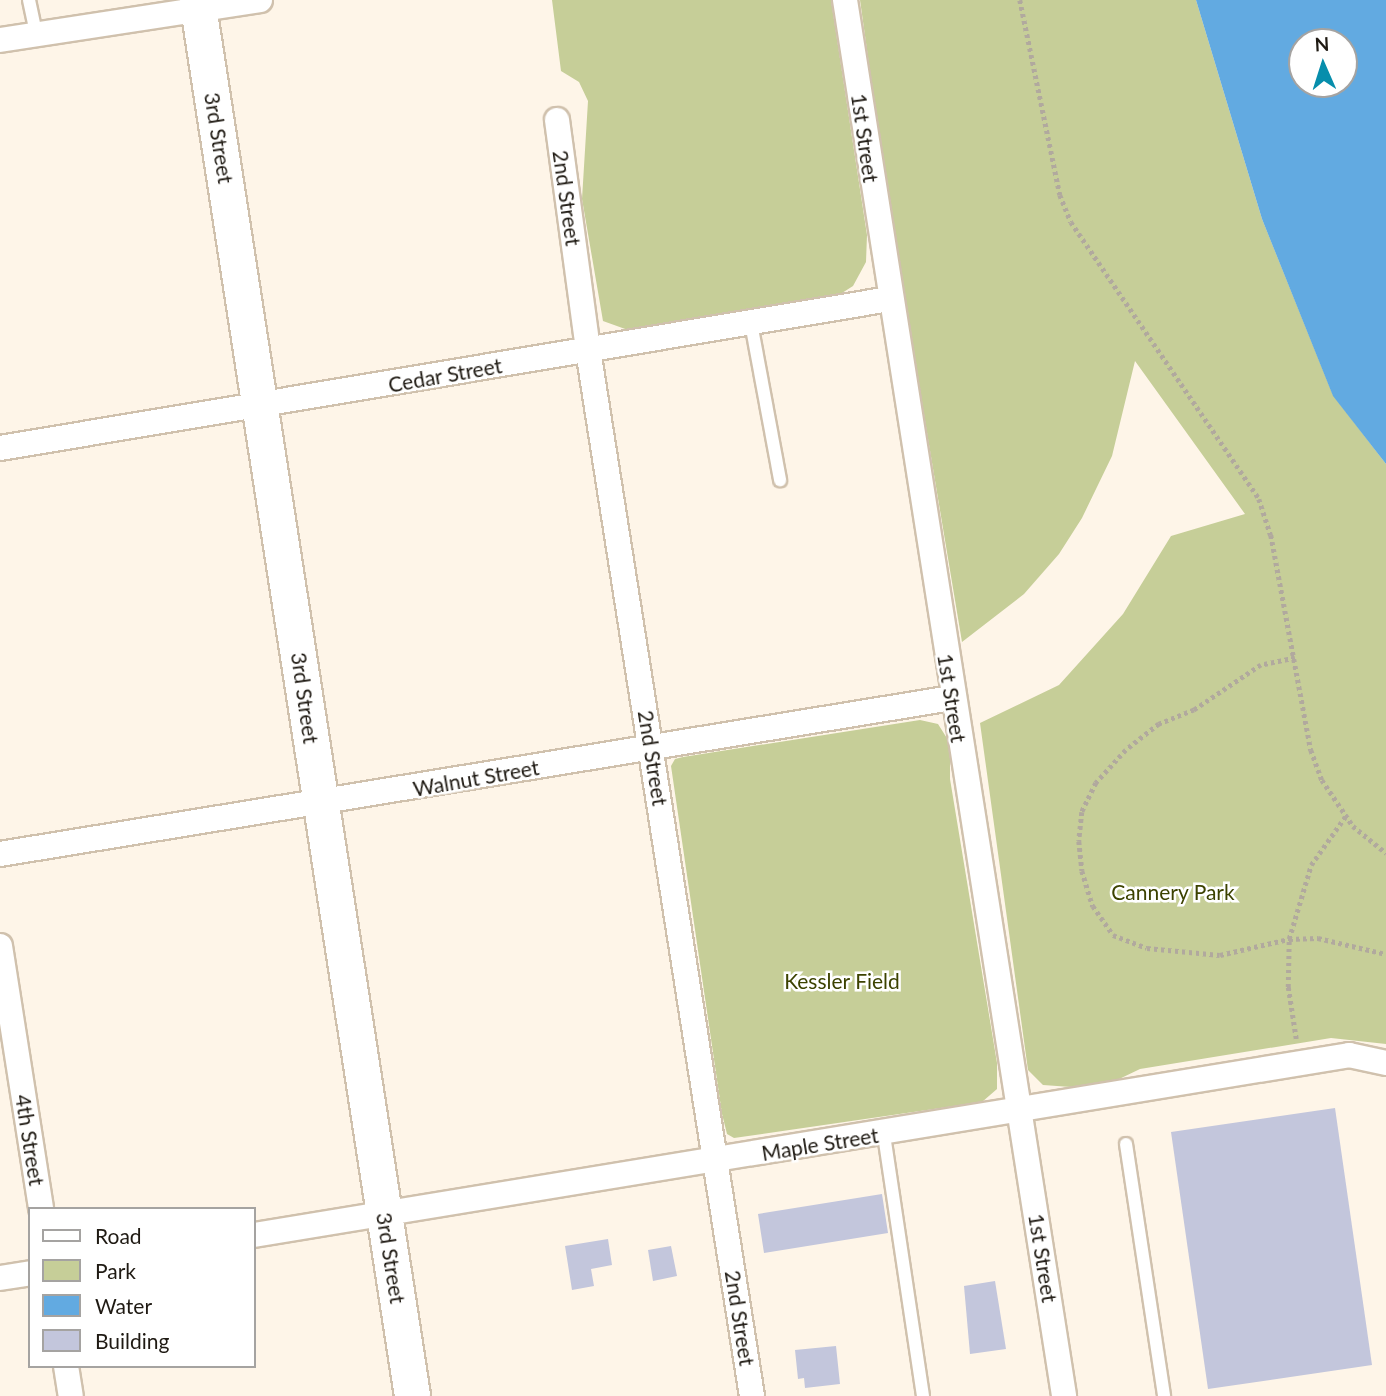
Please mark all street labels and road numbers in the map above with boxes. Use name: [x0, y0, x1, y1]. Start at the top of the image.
street label: 3rd Street: [199, 91, 239, 185]
street label: 1st Street: [846, 92, 884, 184]
street label: 2nd Street: [548, 149, 586, 247]
street label: Cedar Street: [386, 353, 504, 397]
street label: 3rd Street: [286, 651, 324, 745]
street label: 1st Street: [933, 652, 971, 744]
street label: 2nd Street: [633, 708, 673, 808]
street label: Walnut Street: [411, 755, 541, 801]
street label: 4th Street: [10, 1093, 50, 1187]
street label: Maple Street: [760, 1122, 880, 1166]
street label: 3rd Street: [371, 1211, 411, 1305]
street label: 1st Street: [1024, 1212, 1062, 1304]
street label: 2nd Street: [720, 1268, 760, 1368]

